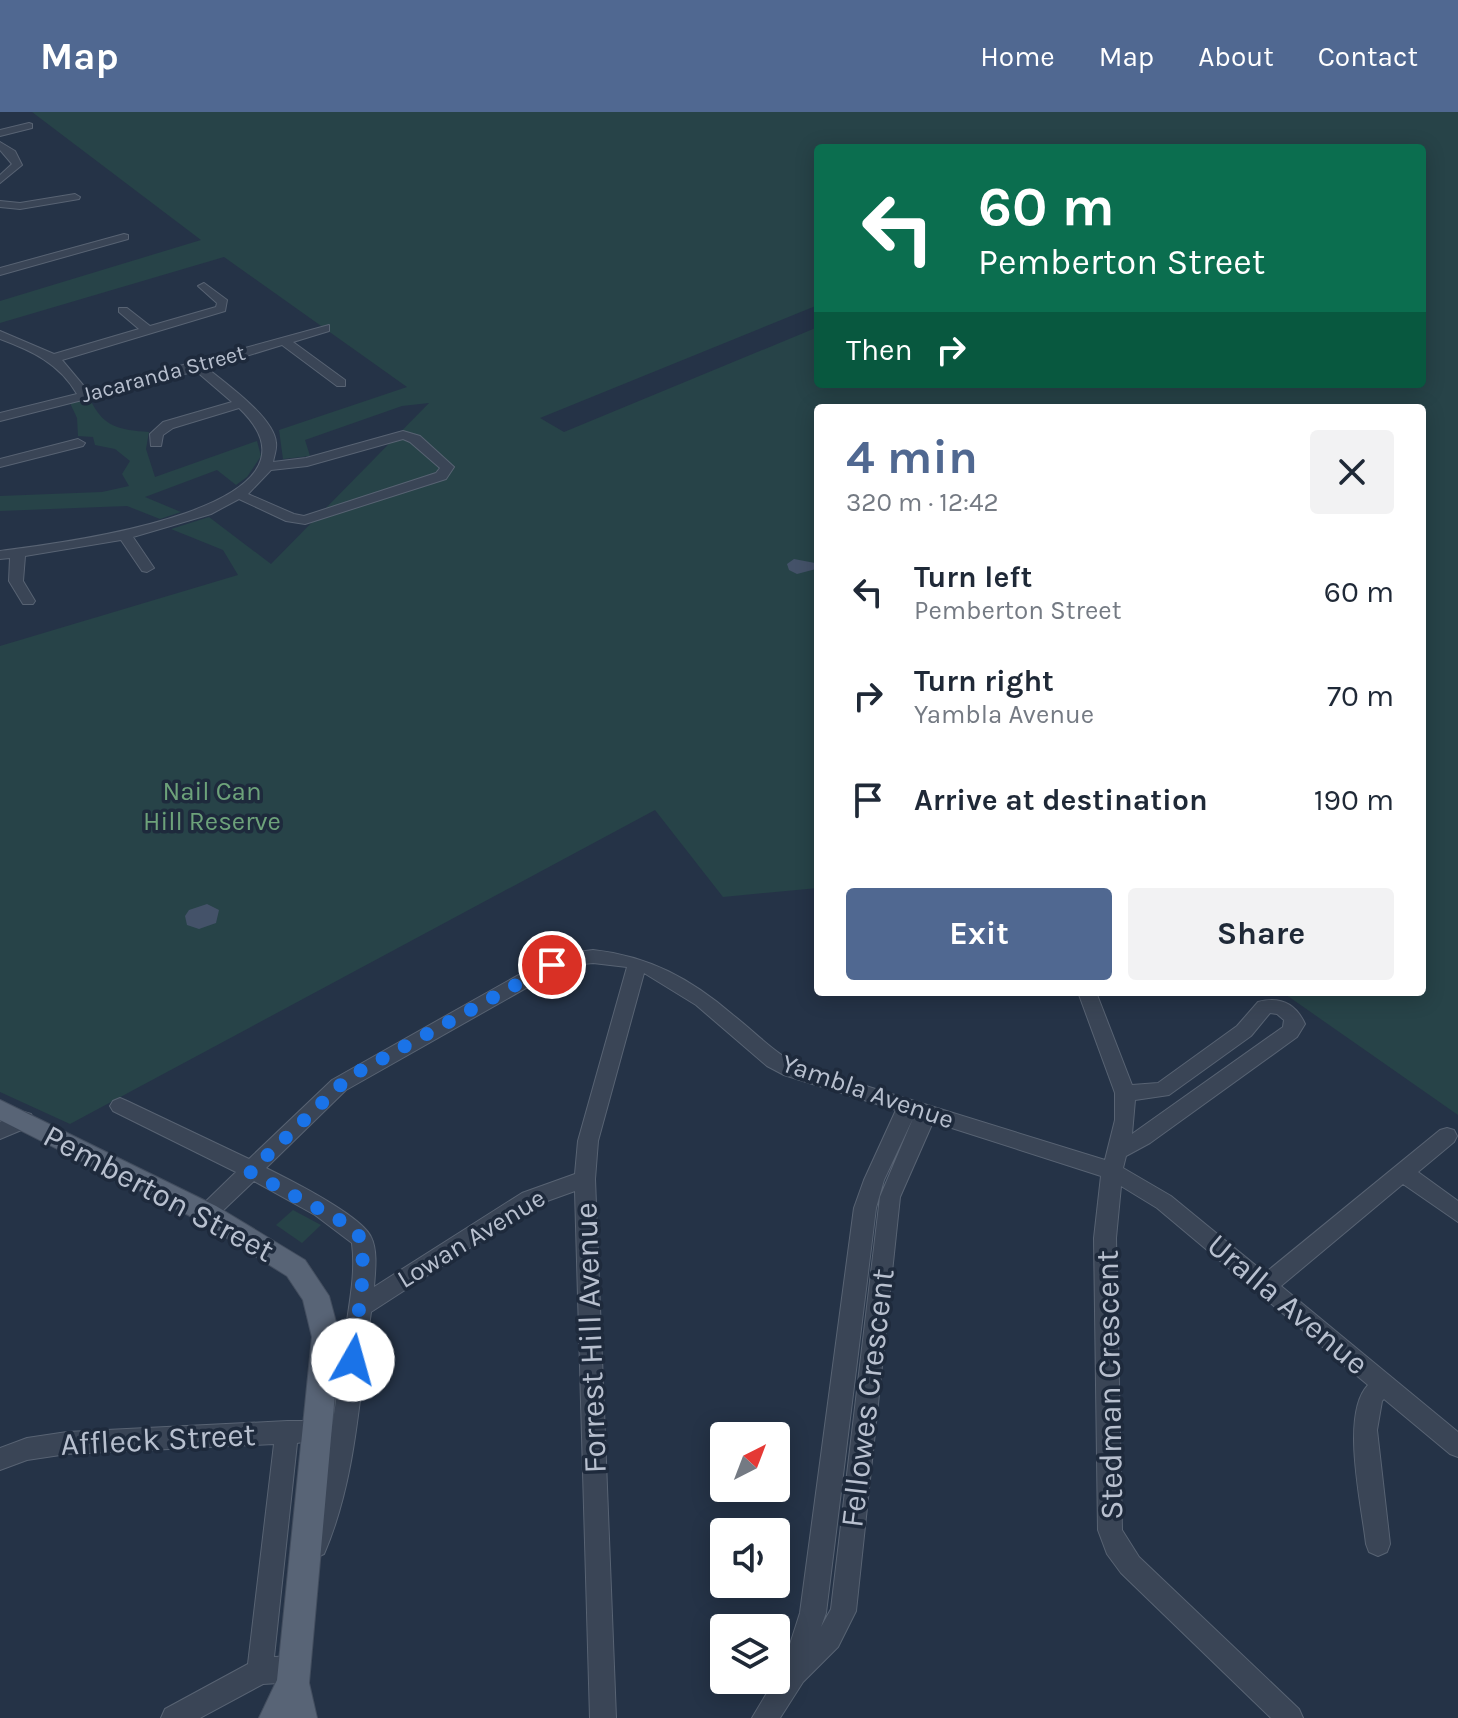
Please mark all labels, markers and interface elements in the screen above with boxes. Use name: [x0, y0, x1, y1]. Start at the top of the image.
text: Map: [40, 34, 119, 79]
text: Home: [980, 40, 1055, 73]
text: Map: [1099, 40, 1154, 73]
text: About: [1198, 40, 1274, 73]
text: Contact: [1318, 40, 1418, 73]
text: 60 m: [978, 174, 1115, 239]
icon: left: [846, 176, 950, 280]
text: Pemberton Street: [978, 241, 1265, 283]
icon: right: [929, 328, 973, 372]
text: Then: [846, 332, 913, 368]
street label: Jacaranda Street: [78, 340, 248, 408]
text: 4 min: [846, 429, 978, 485]
button: close: [1310, 430, 1394, 514]
text: 320 m · 12:42: [846, 487, 999, 518]
text: Turn left: [914, 559, 1032, 595]
icon: left: [846, 570, 890, 614]
text: 60 m: [1324, 574, 1394, 610]
text: Pemberton Street: [914, 595, 1121, 626]
text: Turn right: [914, 663, 1054, 699]
icon: right: [846, 674, 890, 718]
text: 70 m: [1327, 678, 1394, 714]
text: Yambla Avenue: [914, 699, 1094, 730]
park label: Nail Can Hill Reserve: [143, 776, 281, 837]
icon: arrive: [846, 778, 890, 822]
text: Arrive at destination: [914, 782, 1208, 818]
text: 190 m: [1314, 782, 1394, 818]
button: Exit: [846, 888, 1112, 980]
button: Share: [1128, 888, 1394, 980]
pin: [518, 931, 586, 999]
icon: arrive: [530, 943, 574, 987]
street label: Yambla Avenue: [778, 1048, 958, 1135]
street label: Pemberton Street: [37, 1117, 280, 1270]
street label: Lowan Avenue: [392, 1182, 551, 1295]
street label: Forrest Hill Avenue: [567, 1202, 614, 1474]
street label: Uralla Avenue: [1200, 1226, 1376, 1382]
street label: Stedman Crescent: [1089, 1250, 1130, 1520]
street label: Fellowes Crescent: [833, 1267, 902, 1530]
position arrow: [311, 1318, 395, 1402]
street label: Affleck Street: [60, 1416, 257, 1463]
north arrow: [710, 1422, 790, 1502]
map controls: [710, 1422, 790, 1694]
button: sound: [710, 1518, 790, 1598]
button: layers: [710, 1614, 790, 1694]

